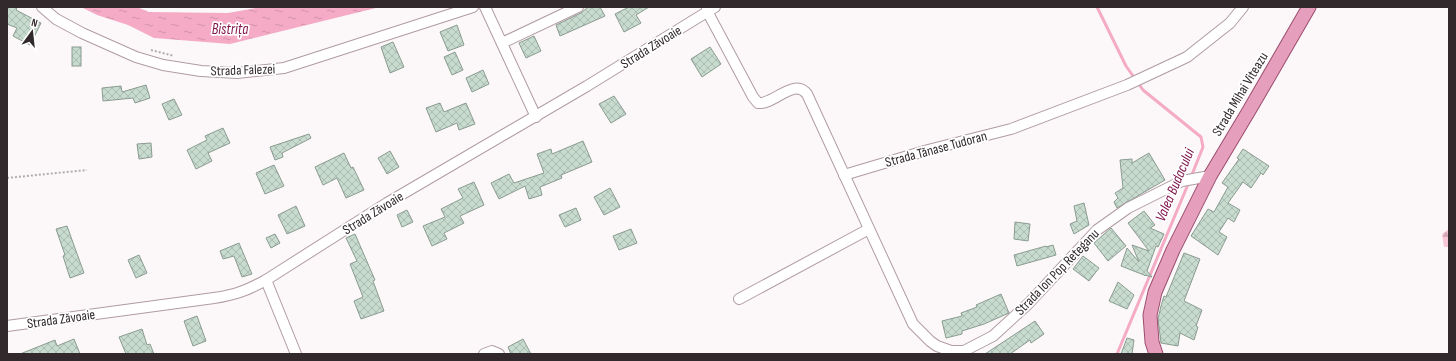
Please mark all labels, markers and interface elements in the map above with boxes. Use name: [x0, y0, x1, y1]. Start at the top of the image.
north arrow: [12, 12, 52, 52]
text: N: [30, 16, 39, 30]
water label: Bistrița: [212, 20, 248, 39]
street label: Strada Zăvoaie: [617, 22, 685, 72]
street label: Strada Mihai Viteazu: [1208, 49, 1272, 139]
street label: Strada Falezei: [210, 60, 276, 80]
street label: Strada Tănase Tudoran: [883, 127, 989, 171]
water label: Valea Budacului: [1151, 144, 1199, 224]
street label: Strada Zăvoaie: [339, 188, 407, 238]
street label: Strada Ion Pop Reteganu: [1011, 225, 1103, 319]
street label: Strada Zăvoaie: [26, 306, 96, 332]

